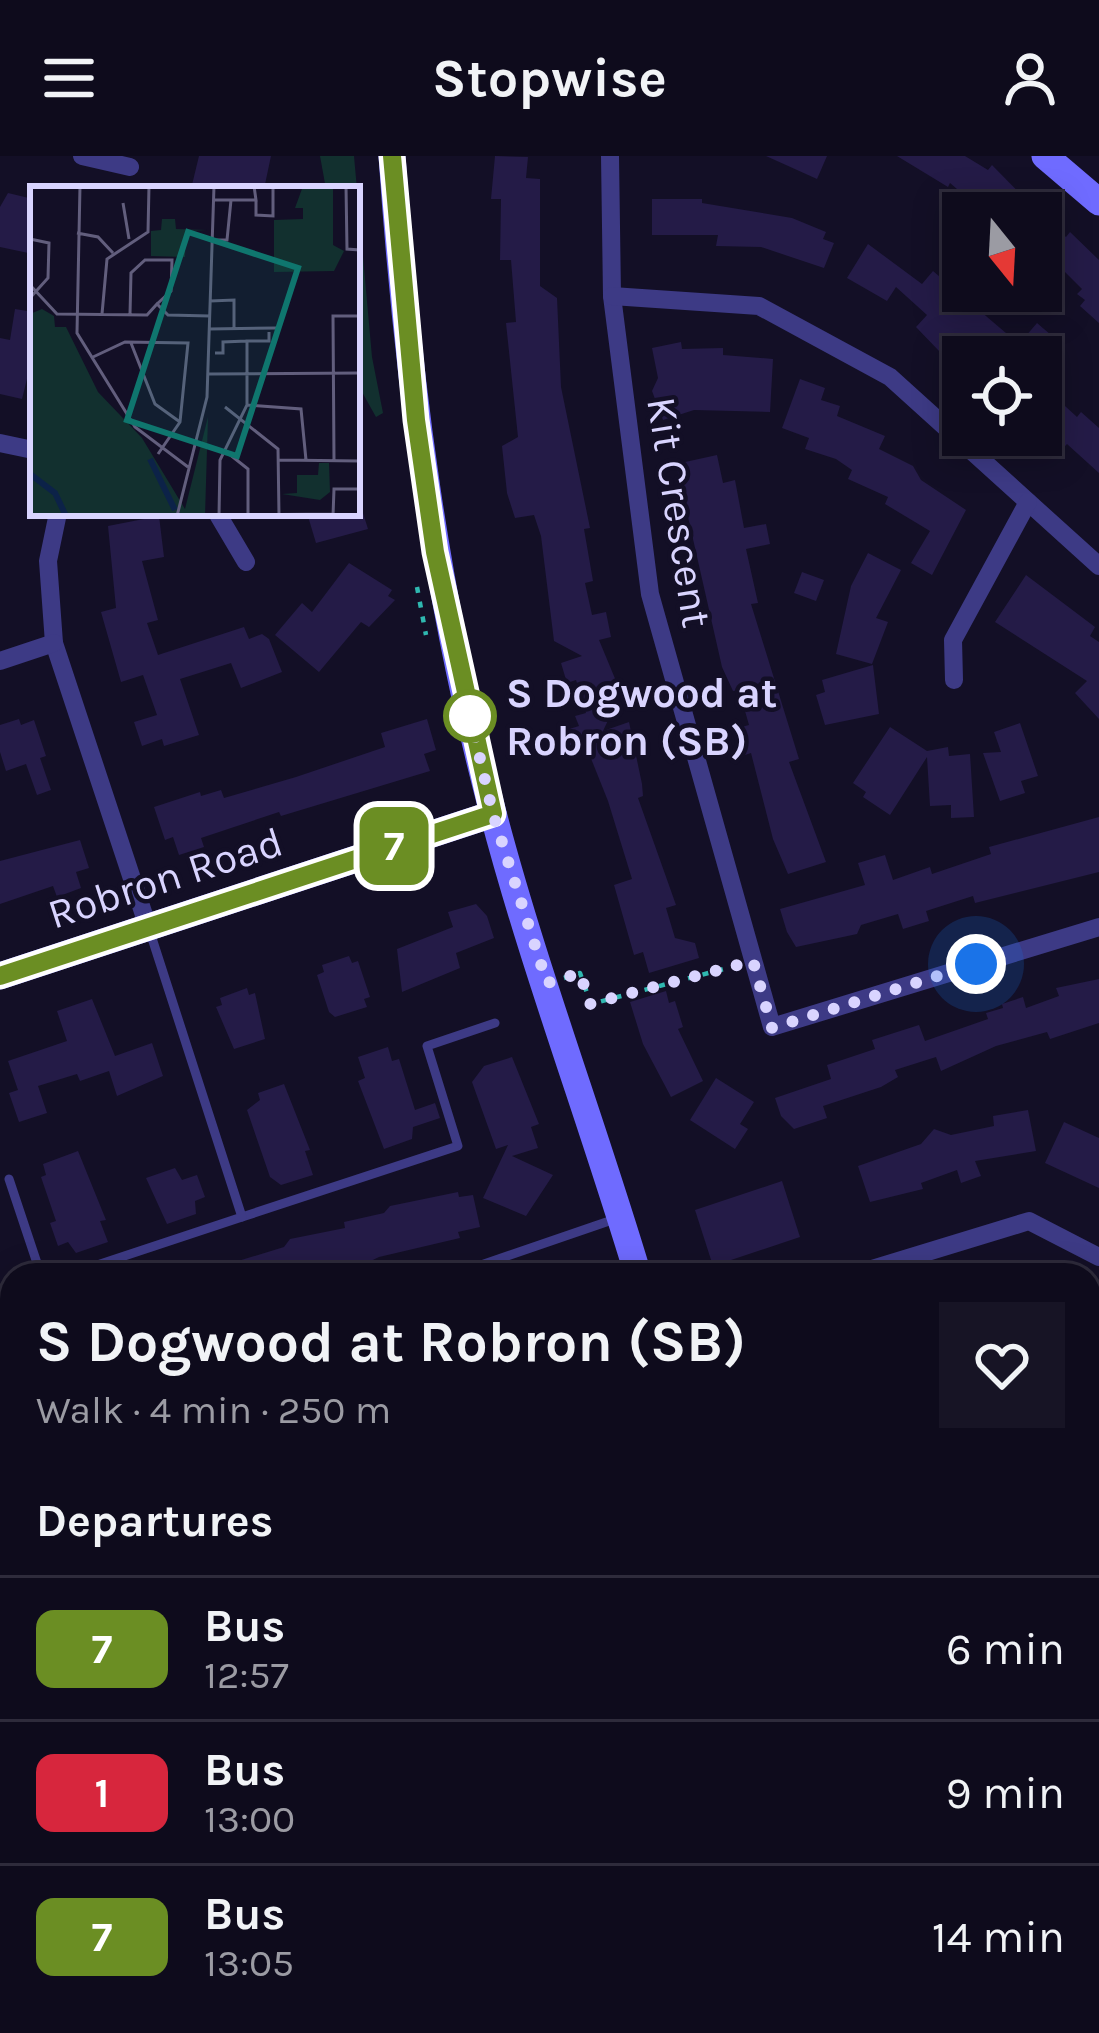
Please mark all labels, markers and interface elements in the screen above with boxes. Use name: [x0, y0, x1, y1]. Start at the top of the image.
icon: menu: [36, 45, 102, 111]
icon: person: [997, 45, 1063, 111]
text: Stopwise: [432, 46, 667, 110]
inset map: [30, 186, 360, 516]
north arrow: [942, 192, 1062, 312]
map controls: [942, 192, 1062, 456]
button: locate: [942, 336, 1062, 456]
street label: Kit Crescent: [636, 393, 722, 631]
place label: S Dogwood at Robron (SB): [506, 668, 777, 766]
marker: S Dogwood at Robron (SB): [445, 691, 495, 741]
line badge: 7: [355, 807, 433, 885]
street label: Robron Road: [42, 817, 289, 939]
text: 7: [384, 821, 404, 871]
your location: [946, 934, 1006, 994]
button: heart: [939, 1302, 1065, 1428]
text: S Dogwood at Robron (SB): [36, 1309, 746, 1375]
text: Walk · 4 min · 250 m: [36, 1387, 391, 1433]
text: Departures: [36, 1495, 273, 1547]
text: Bus: [204, 1600, 285, 1652]
text: 6 min: [946, 1623, 1065, 1675]
text: 7: [92, 1624, 112, 1674]
text: 12:57: [204, 1652, 289, 1698]
text: Bus: [204, 1744, 285, 1796]
text: 9 min: [946, 1767, 1065, 1819]
text: 1: [95, 1768, 109, 1818]
text: 13:00: [204, 1796, 295, 1842]
text: Bus: [204, 1888, 285, 1940]
text: 14 min: [932, 1911, 1065, 1963]
text: 7: [92, 1912, 112, 1962]
text: 13:05: [204, 1940, 294, 1986]

